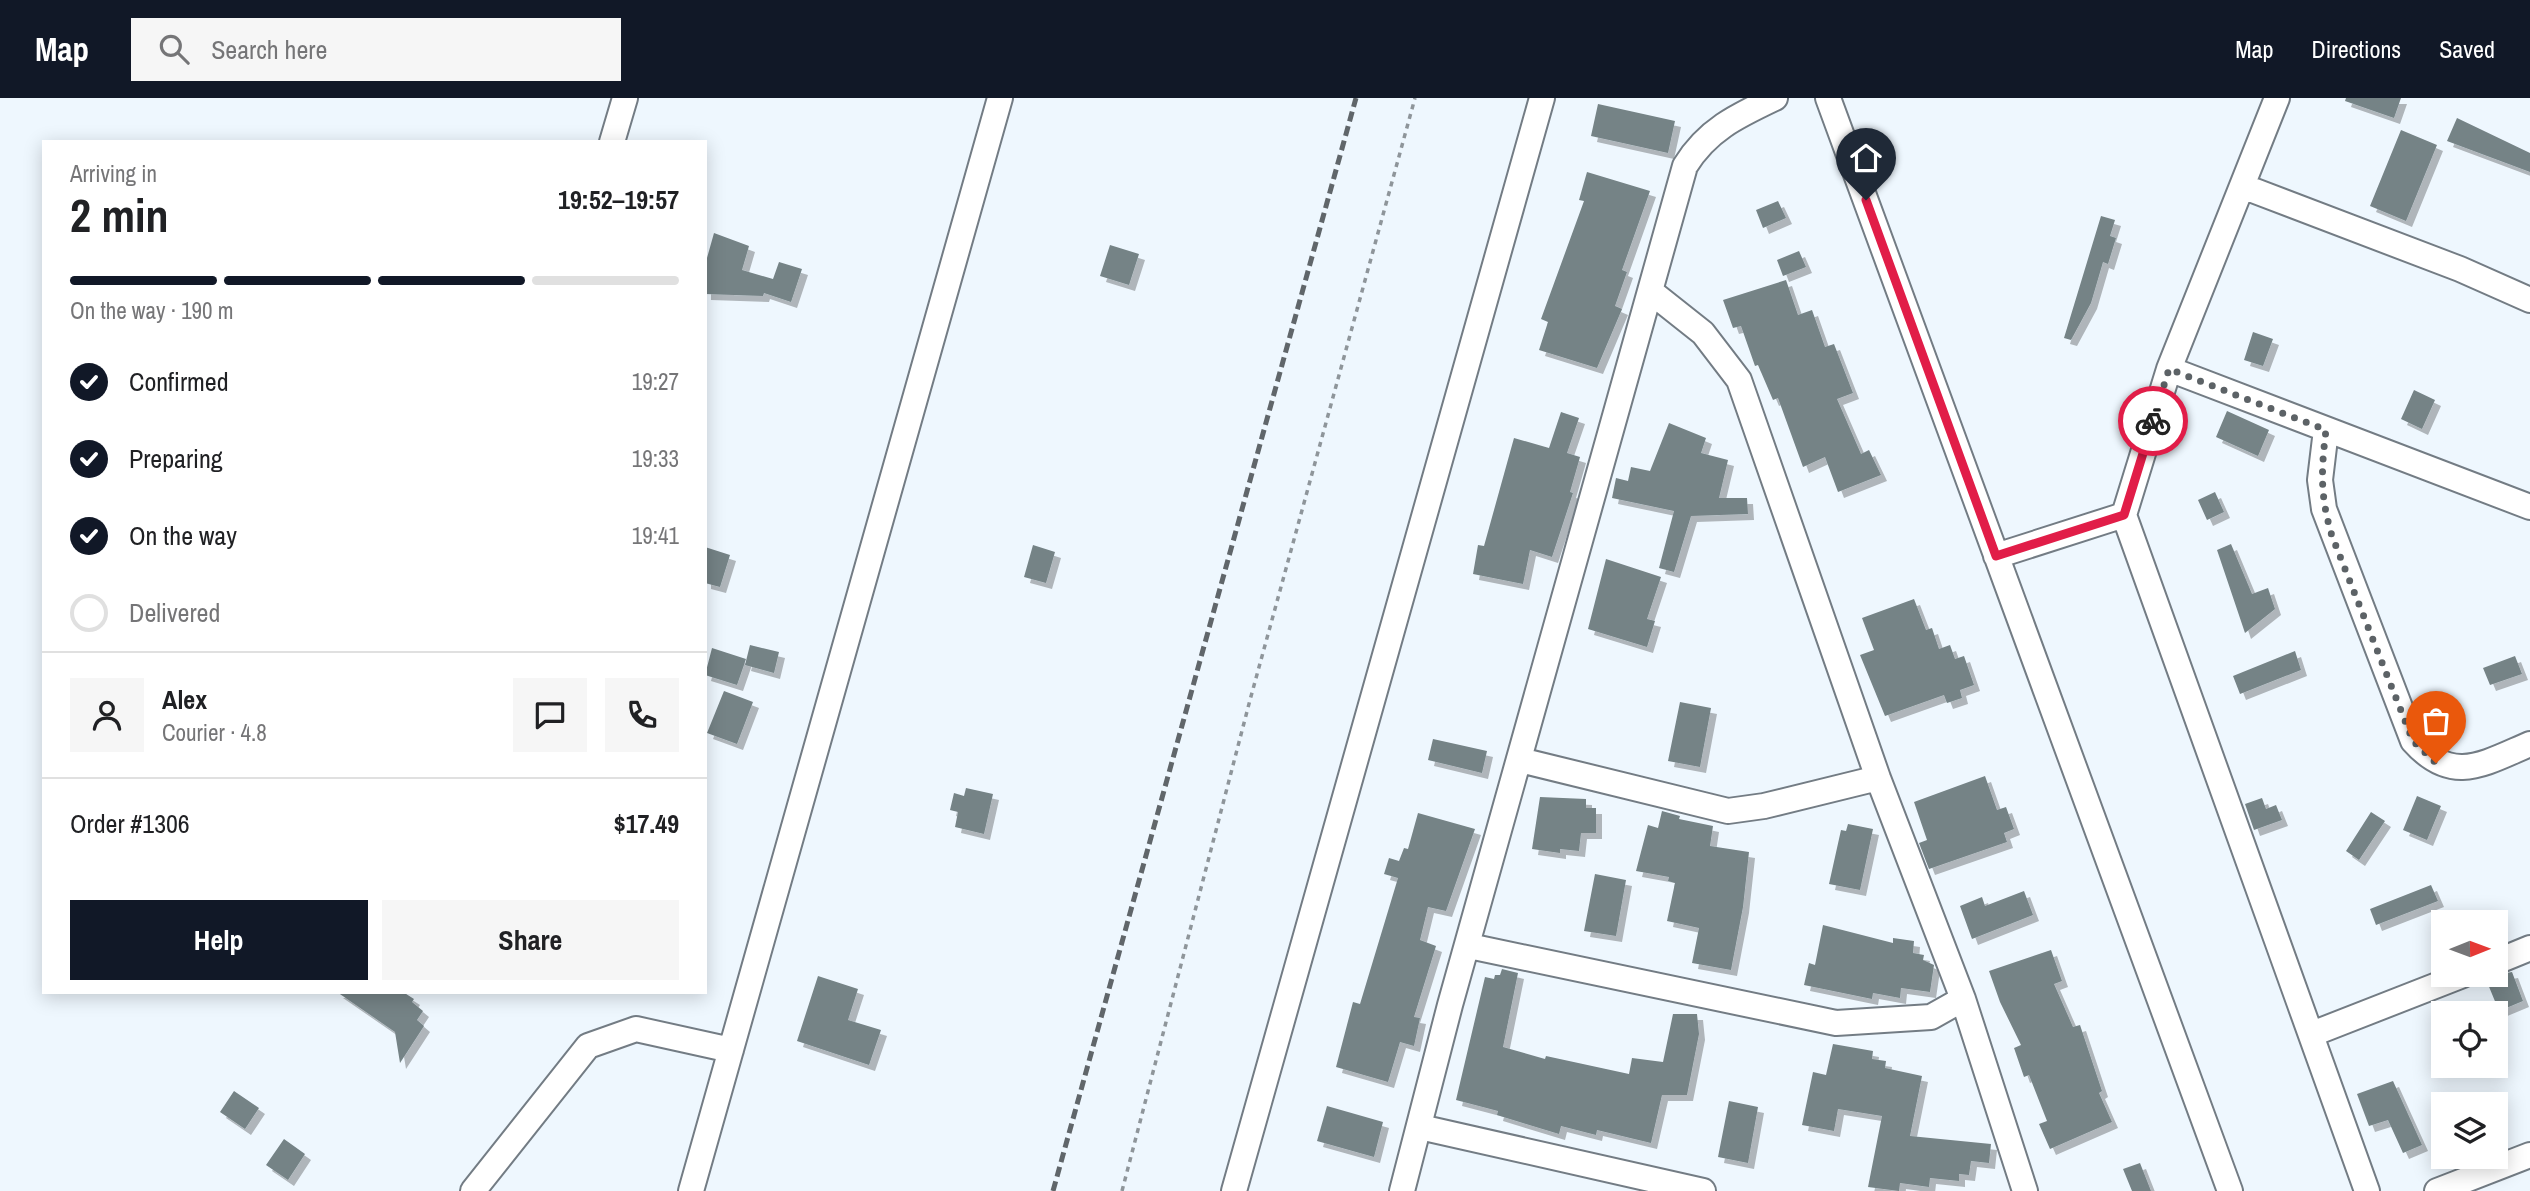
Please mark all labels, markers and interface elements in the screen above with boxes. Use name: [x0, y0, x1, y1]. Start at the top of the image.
search box: [131, 18, 621, 81]
text: Map: [35, 27, 89, 71]
icon: search: [155, 30, 193, 68]
text: Search here: [211, 32, 327, 67]
text: Map: [2235, 33, 2273, 65]
text: Directions: [2311, 33, 2401, 65]
text: Saved: [2439, 33, 2495, 65]
pin: [1836, 128, 1896, 200]
icon: home: [1847, 139, 1885, 177]
text: Arriving in: [70, 158, 157, 189]
text: 19:52–19:57: [558, 182, 679, 217]
text: 2 min: [70, 184, 169, 246]
text: On the way · 190 m: [70, 295, 234, 326]
icon: check: [70, 363, 108, 401]
text: Confirmed: [129, 364, 229, 399]
text: 19:27: [632, 366, 679, 397]
courier: [2118, 386, 2188, 456]
icon: bike: [2134, 402, 2172, 440]
icon: check: [70, 440, 108, 478]
text: Preparing: [129, 441, 223, 476]
text: 19:33: [632, 443, 679, 474]
icon: check: [70, 517, 108, 555]
text: On the way: [129, 518, 237, 553]
text: 19:41: [632, 520, 679, 551]
text: Delivered: [129, 595, 220, 630]
button: person: [70, 678, 144, 752]
button: chat: [513, 678, 587, 752]
button: phone: [605, 678, 679, 752]
text: Alex: [162, 682, 207, 717]
pin: [2406, 691, 2466, 763]
icon: bag: [2417, 702, 2455, 740]
text: Courier · 4.8: [162, 717, 267, 748]
text: Order #1306: [70, 806, 190, 841]
text: $17.49: [614, 806, 679, 841]
button: Help: [70, 900, 368, 980]
button: Share: [382, 900, 679, 980]
north arrow: [2431, 910, 2508, 987]
map controls: [2431, 910, 2508, 1169]
button: locate: [2431, 1001, 2508, 1078]
button: layers: [2431, 1092, 2508, 1169]

